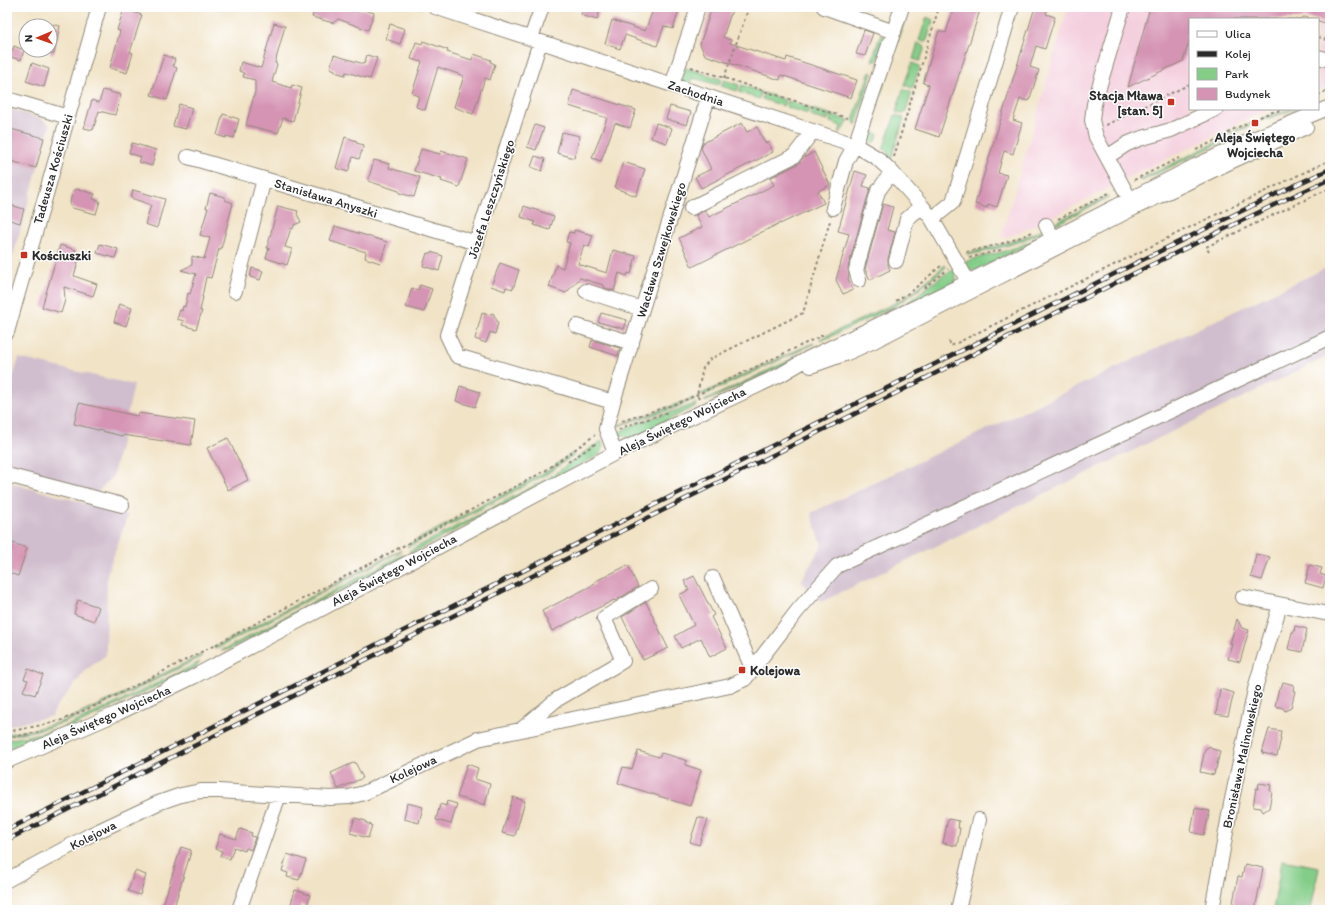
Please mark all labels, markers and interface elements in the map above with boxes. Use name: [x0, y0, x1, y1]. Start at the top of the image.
north arrow: [18, 18, 58, 58]
legend: [1189, 18, 1319, 110]
text: Ulica: [1225, 27, 1251, 41]
text: N: [22, 34, 35, 42]
text: Kolej: [1225, 47, 1251, 61]
text: Park: [1225, 67, 1249, 81]
street label: Zachodnia: [666, 77, 726, 109]
text: Budynek: [1225, 87, 1271, 101]
place label: Stacja Mława [stan. 5]: [1089, 88, 1163, 119]
marker: Stacja Mława [stan. 5]: [1166, 97, 1176, 107]
street label: Tadeusza Kościuszki: [30, 112, 76, 226]
marker: Aleja Świętego Wojciecha: [1250, 118, 1260, 128]
place label: Aleja Świętego Wojciecha: [1214, 129, 1296, 161]
street label: Józefa Leszczyńskiego: [465, 137, 517, 261]
street label: Stanisława Anyszki: [273, 175, 379, 221]
street label: Wacława Szwejkowskiego: [633, 180, 689, 320]
place label: Kościuszki: [32, 248, 91, 263]
marker: Kościuszki: [19, 250, 29, 260]
street label: Aleja Świętego Wojciecha: [616, 384, 748, 458]
street label: Aleja Świętego Wojciecha: [329, 530, 459, 609]
place label: Kolejowa: [750, 663, 800, 679]
marker: Kolejowa: [737, 665, 747, 675]
street label: Aleja Świętego Wojciecha: [39, 682, 173, 752]
street label: Bronisława Malinowskiego: [1219, 682, 1265, 830]
street label: Kolejowa: [387, 752, 439, 786]
street label: Kolejowa: [67, 817, 119, 853]

